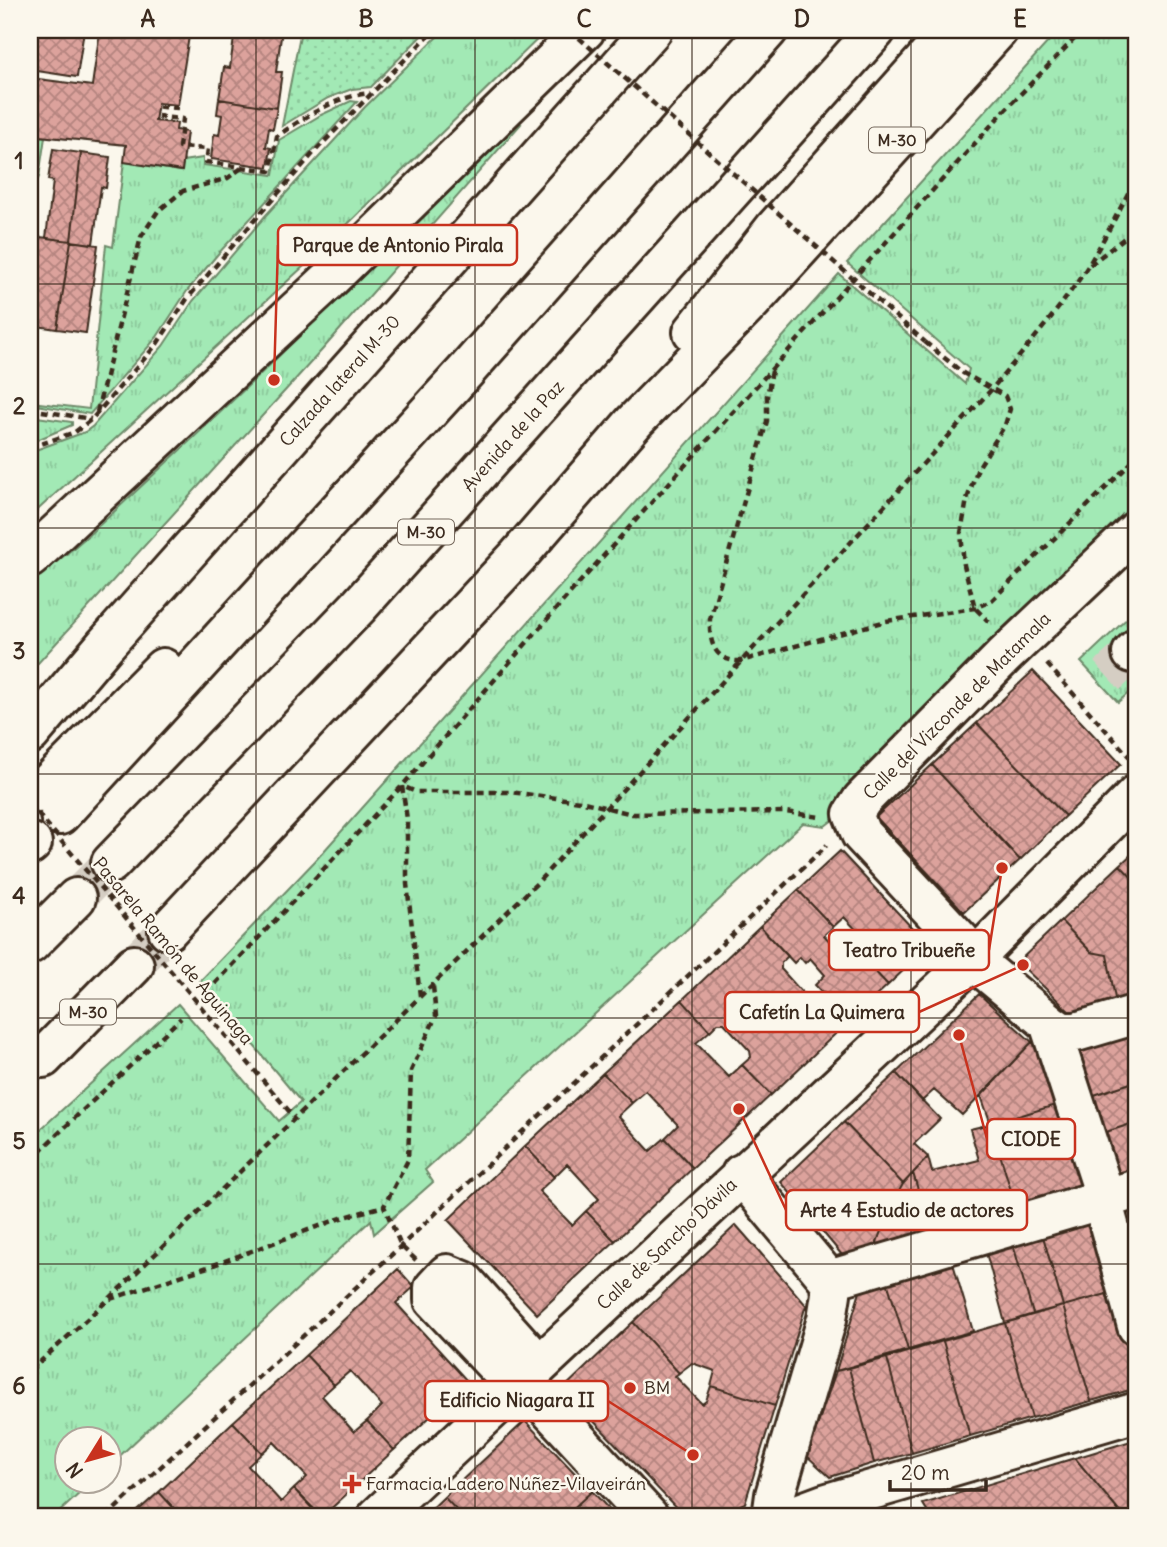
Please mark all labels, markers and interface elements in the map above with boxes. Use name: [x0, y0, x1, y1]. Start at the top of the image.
text: A: [141, 4, 156, 33]
text: B: [358, 4, 374, 33]
text: C: [576, 4, 592, 33]
text: D: [794, 4, 810, 33]
text: E: [1013, 4, 1027, 33]
road number: M-30: [869, 128, 925, 152]
text: 1: [14, 146, 24, 175]
callout: Parque de Antonio Pirala: [278, 225, 517, 265]
text: Parque de Antonio Pirala: [292, 233, 504, 257]
street label: Calzada lateral M-30: [274, 310, 405, 451]
street label: Avenida de la Paz: [457, 375, 569, 496]
text: 2: [13, 391, 26, 420]
road number: M-30: [398, 520, 454, 544]
street label: Calle del Vizconde de Matamala: [858, 607, 1055, 804]
text: 3: [12, 636, 26, 665]
street label: Pasarela Ramón de Aguinaga: [88, 852, 259, 1049]
text: 4: [12, 881, 26, 910]
callout: Teatro Tribueñe: [829, 930, 989, 970]
text: Teatro Tribueñe: [843, 938, 975, 962]
callout: Cafetín La Quimera: [725, 992, 919, 1032]
road number: M-30: [60, 1000, 116, 1024]
text: Cafetín La Quimera: [739, 1000, 905, 1024]
callout: CIODE: [987, 1119, 1075, 1159]
text: 5: [12, 1126, 26, 1155]
text: CIODE: [1001, 1127, 1061, 1151]
street label: Calle de Sancho Dávila: [592, 1173, 742, 1315]
callout: Arte 4 Estudio de actores: [786, 1190, 1027, 1230]
text: Arte 4 Estudio de actores: [800, 1198, 1014, 1222]
text: 6: [12, 1371, 26, 1400]
place label: BM: [644, 1376, 670, 1399]
marker: BM: [622, 1380, 638, 1396]
callout: Edificio Niagara II: [425, 1381, 608, 1421]
text: Edificio Niagara II: [440, 1388, 594, 1412]
north arrow: [52, 1424, 122, 1494]
scale bar: [890, 1449, 987, 1493]
text: N: [61, 1458, 88, 1483]
text: 20 m: [901, 1459, 950, 1486]
place label: Farmacia Ladero Núñez-Vilaveirán: [366, 1472, 646, 1495]
marker: Farmacia Ladero Núñez-Vilaveirán: [344, 1476, 360, 1492]

